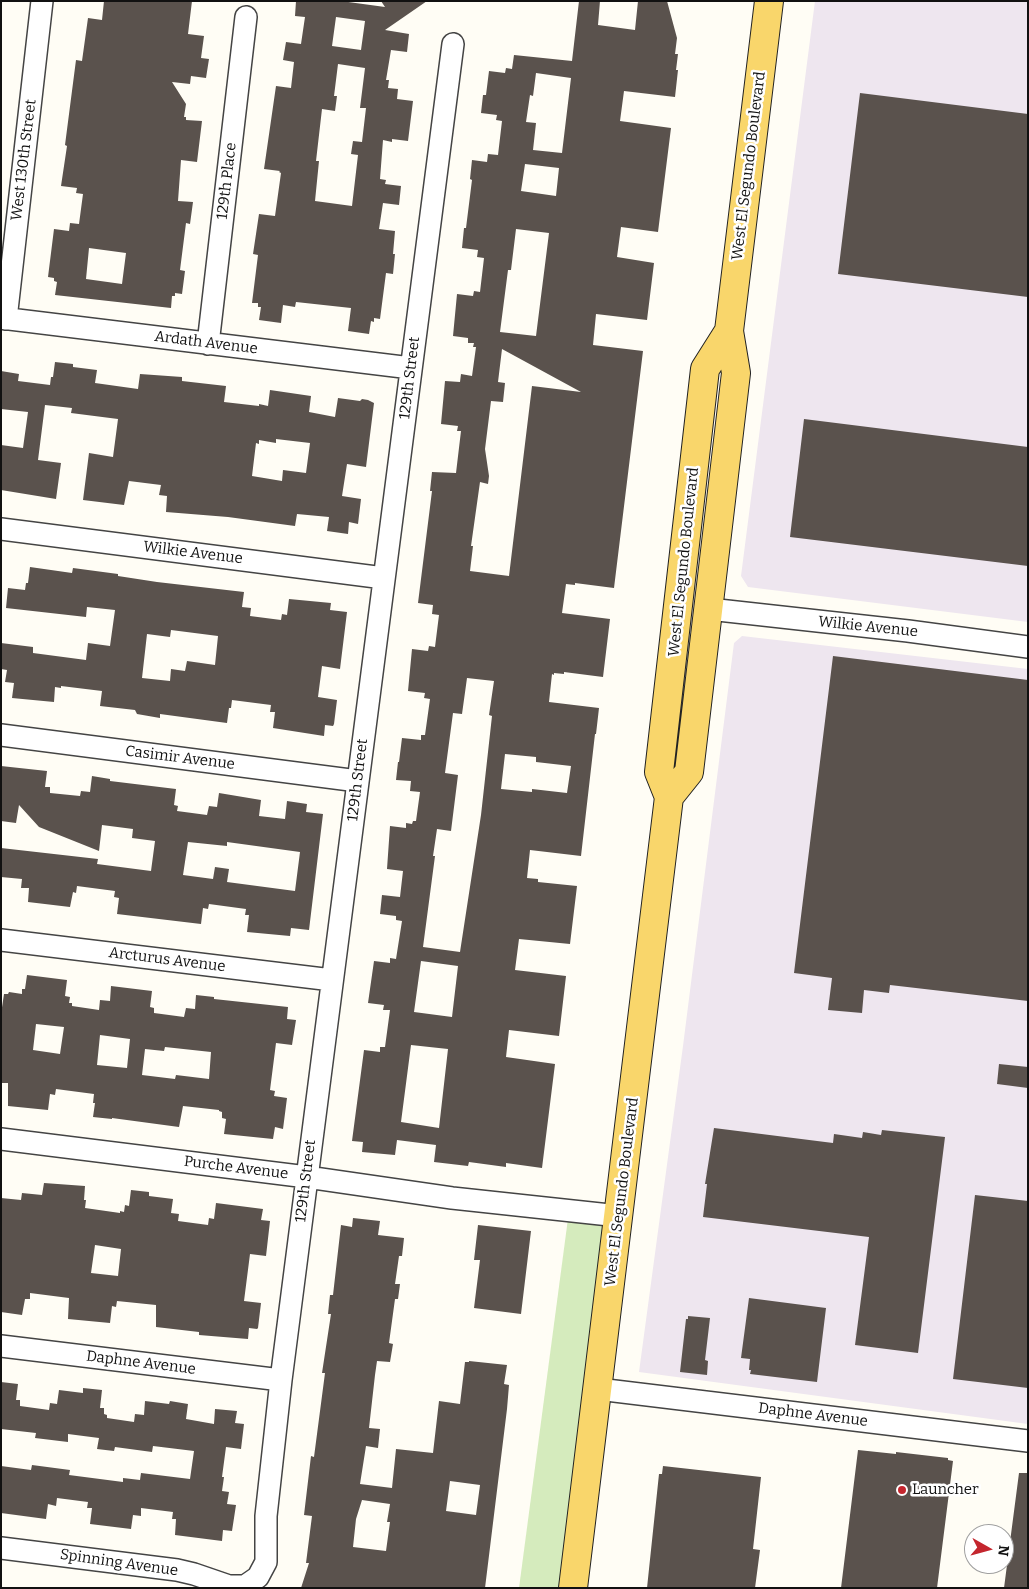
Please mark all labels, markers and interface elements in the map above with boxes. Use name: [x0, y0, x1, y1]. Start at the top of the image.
street label: West El Segundo Boulevard: [728, 71, 770, 261]
street label: West 130th Street: [8, 98, 40, 222]
street label: 129th Place: [213, 142, 241, 220]
street label: Ardath Avenue: [153, 328, 259, 358]
street label: 129th Street: [396, 336, 424, 420]
street label: West El Segundo Boulevard: [665, 467, 703, 657]
street label: Wilkie Avenue: [142, 538, 244, 568]
street label: Wilkie Avenue: [817, 613, 919, 641]
street label: 129th Street: [344, 738, 372, 822]
street label: Casimir Avenue: [124, 742, 236, 774]
street label: Arcturus Avenue: [108, 944, 226, 976]
street label: West El Segundo Boulevard: [601, 1097, 643, 1287]
street label: 129th Street: [292, 1139, 320, 1223]
street label: Purche Avenue: [183, 1153, 289, 1183]
street label: Daphne Avenue: [85, 1347, 197, 1379]
street label: Daphne Avenue: [757, 1399, 869, 1431]
place label: Launcher: [912, 1481, 979, 1499]
marker: Launcher: [896, 1484, 908, 1496]
north arrow: [964, 1524, 1014, 1574]
text: N: [994, 1544, 1012, 1557]
street label: Spinning Avenue: [59, 1546, 179, 1580]

